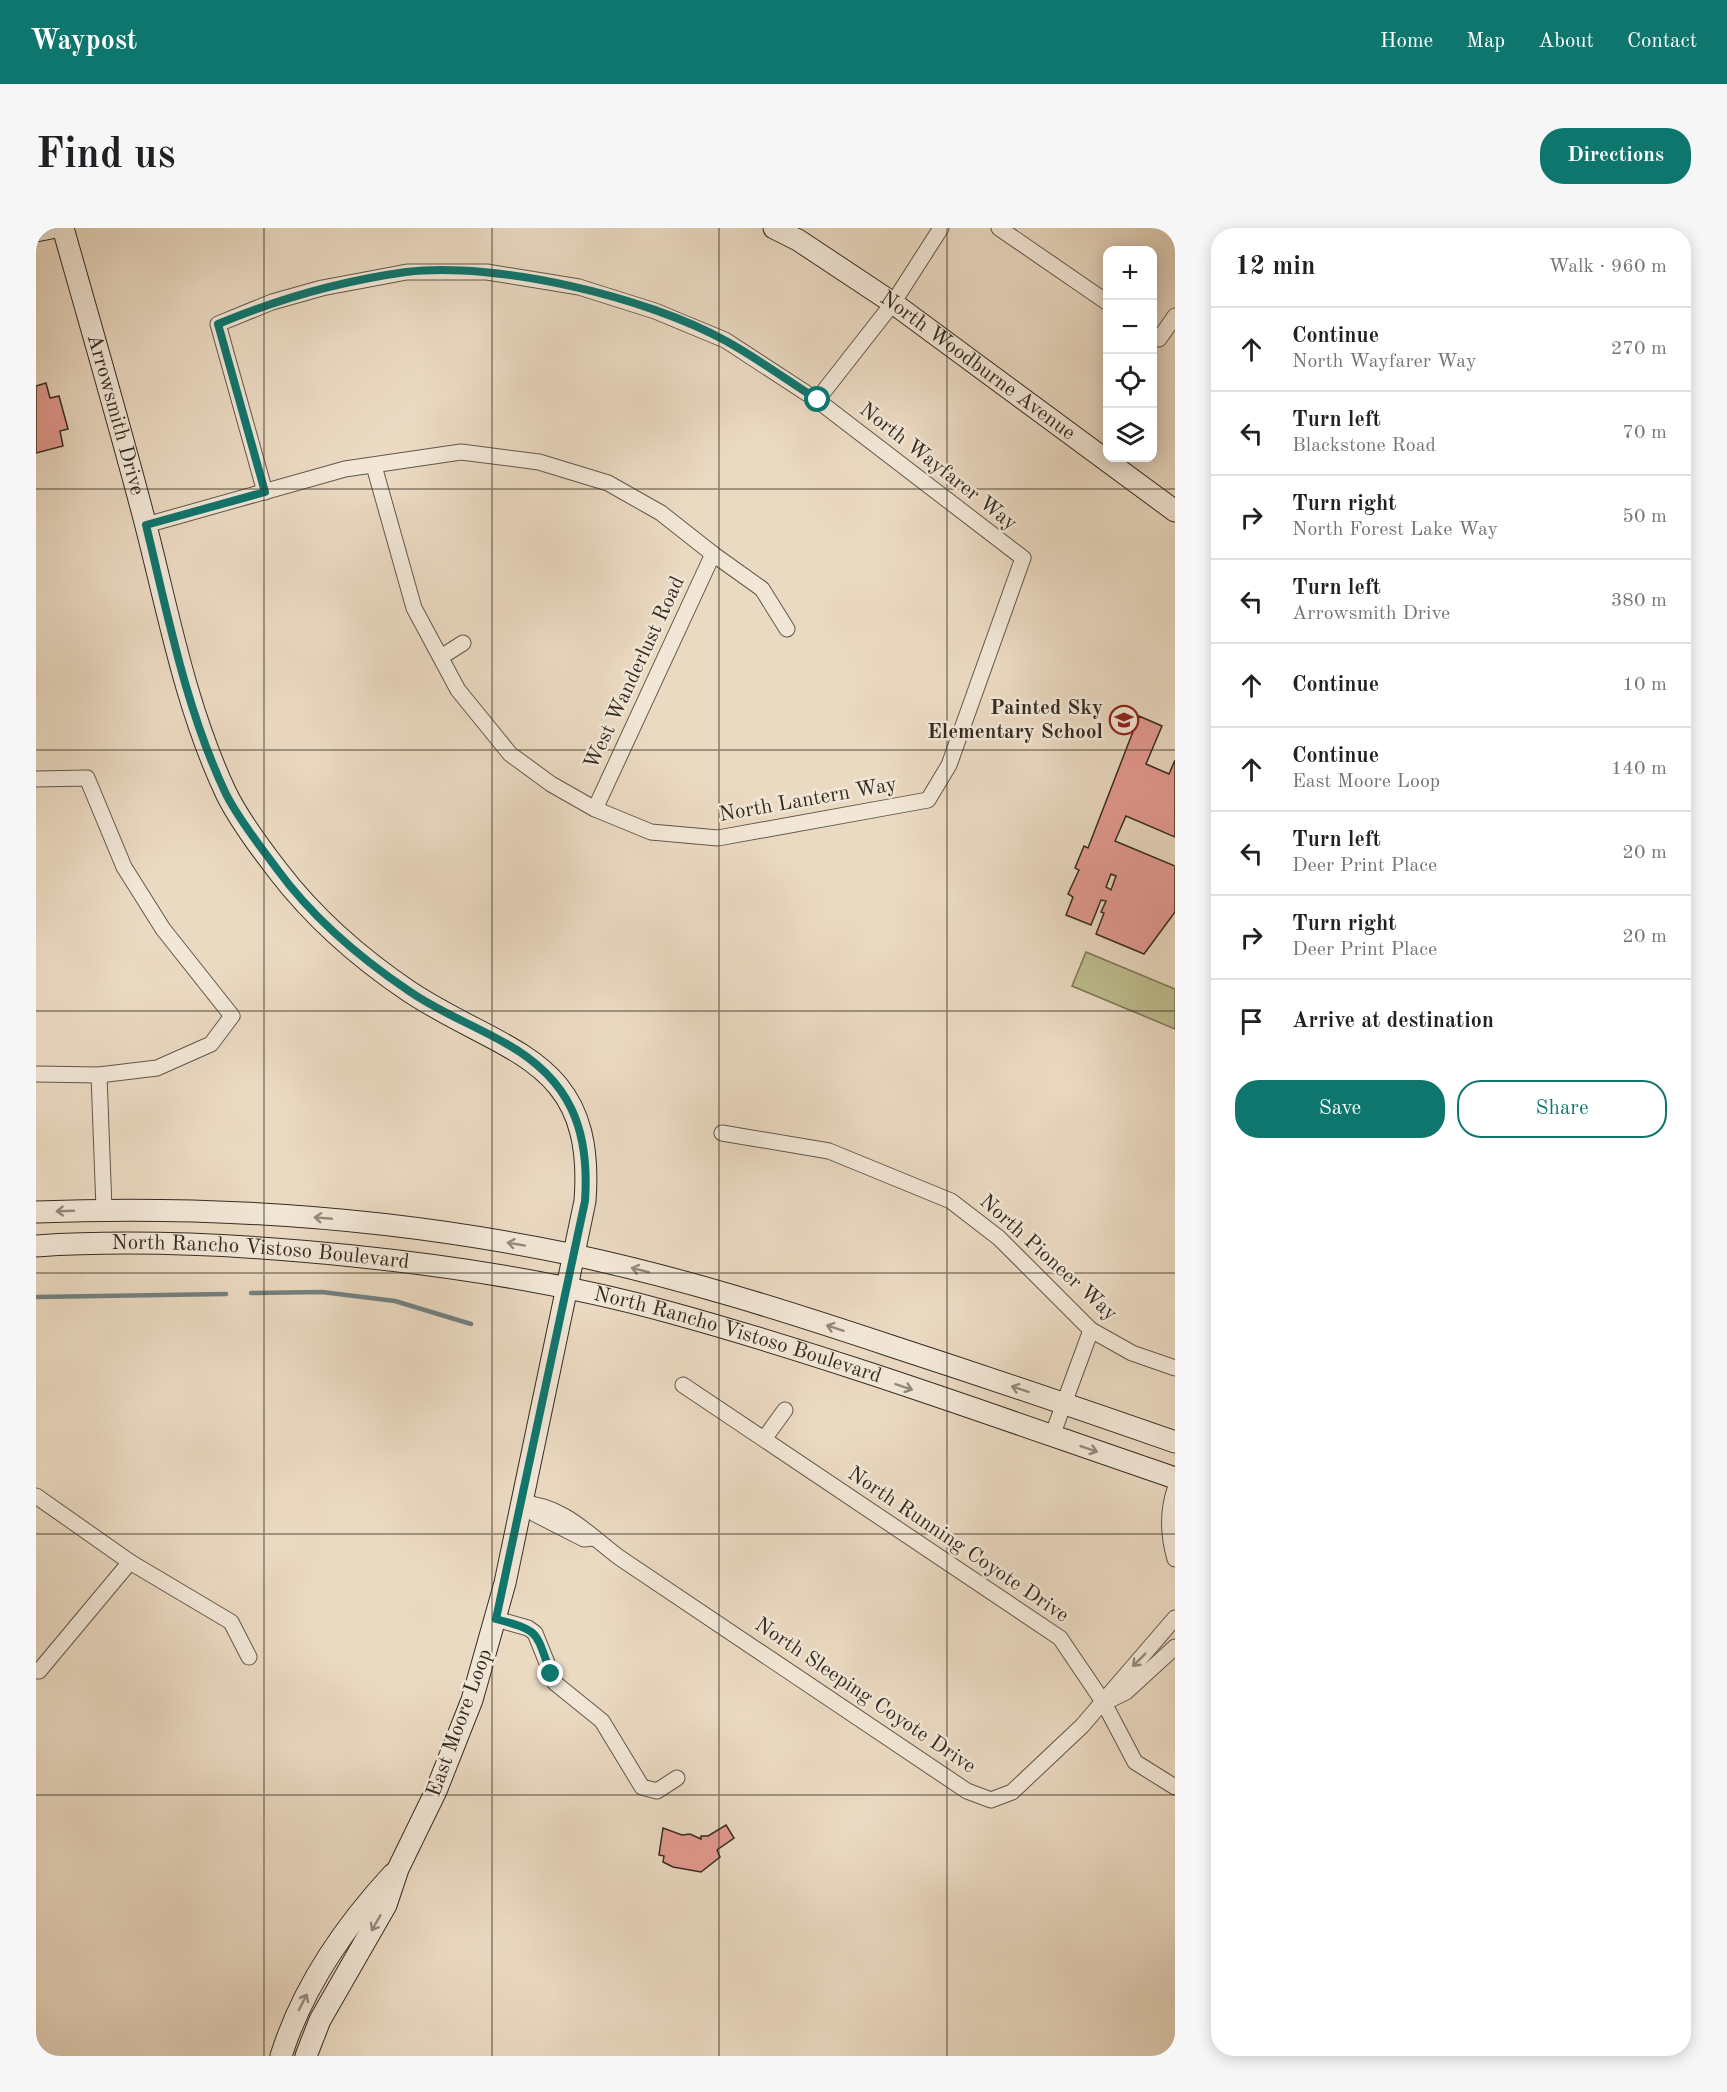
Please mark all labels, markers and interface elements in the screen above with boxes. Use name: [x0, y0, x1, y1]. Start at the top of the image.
text: Waypost: [30, 28, 137, 56]
text: Home: [1380, 31, 1433, 52]
text: Map: [1466, 31, 1505, 52]
text: About: [1538, 31, 1594, 52]
text: Contact: [1627, 31, 1697, 52]
button: Directions: [1540, 128, 1691, 184]
text: Find us: [36, 135, 175, 177]
map controls: [1103, 246, 1157, 462]
button: +: [1103, 246, 1157, 300]
text: 12 min: [1235, 254, 1315, 280]
text: Walk · 960 m: [1548, 257, 1667, 277]
street label: North Woodburne Avenue: [876, 287, 1079, 444]
button: −: [1103, 300, 1157, 354]
text: Continue: [1292, 325, 1379, 347]
street label: Arrowsmith Drive: [83, 332, 148, 498]
icon: ahead: [1235, 333, 1268, 366]
text: 270 m: [1611, 339, 1667, 359]
text: North Wayfarer Way: [1292, 352, 1477, 372]
button: locate: [1103, 354, 1157, 408]
route start: [804, 386, 830, 412]
street label: North Wayfarer Way: [855, 399, 1021, 535]
button: layers: [1103, 408, 1157, 462]
text: Turn left: [1292, 409, 1381, 431]
icon: left: [1235, 417, 1268, 450]
text: 70 m: [1622, 423, 1667, 443]
text: Blackstone Road: [1292, 436, 1436, 456]
text: Turn right: [1292, 493, 1396, 515]
icon: right: [1235, 501, 1268, 534]
text: 50 m: [1622, 507, 1667, 527]
text: North Forest Lake Way: [1292, 520, 1498, 540]
street label: West Wanderlust Road: [581, 573, 689, 773]
text: Turn left: [1292, 577, 1381, 599]
icon: left: [1235, 585, 1268, 618]
text: 380 m: [1611, 591, 1667, 611]
text: Arrowsmith Drive: [1292, 604, 1450, 624]
icon: ahead: [1235, 669, 1268, 702]
text: Continue: [1292, 674, 1379, 696]
text: 10 m: [1622, 675, 1667, 695]
place label: Painted Sky Elementary School: [927, 698, 1103, 743]
school or university icon: Painted Sky Elementary School: [1108, 704, 1140, 736]
text: Continue: [1292, 745, 1379, 767]
icon: ahead: [1235, 753, 1268, 786]
text: 140 m: [1611, 759, 1667, 779]
text: East Moore Loop: [1292, 772, 1440, 792]
street label: North Lantern Way: [717, 774, 899, 826]
text: Turn left: [1292, 829, 1381, 851]
icon: left: [1235, 837, 1268, 870]
text: 20 m: [1622, 843, 1667, 863]
text: Deer Print Place: [1292, 856, 1437, 876]
text: Turn right: [1292, 913, 1396, 935]
icon: right: [1235, 921, 1268, 954]
text: 20 m: [1622, 927, 1667, 947]
text: Deer Print Place: [1292, 940, 1437, 960]
icon: arrive: [1235, 1005, 1268, 1038]
text: Arrive at destination: [1292, 1010, 1494, 1032]
button: Save: [1235, 1080, 1445, 1138]
button: Share: [1457, 1080, 1667, 1138]
street label: North Pioneer Way: [975, 1191, 1121, 1325]
one-way arrow: [56, 1205, 76, 1216]
one-way arrow: [314, 1212, 333, 1223]
street label: North Rancho Vistoso Boulevard: [111, 1232, 411, 1273]
one-way arrow: [507, 1239, 526, 1250]
one-way arrow: [631, 1264, 650, 1276]
street label: North Rancho Vistoso Boulevard: [592, 1283, 884, 1387]
one-way arrow: [826, 1321, 845, 1332]
one-way arrow: [895, 1382, 913, 1393]
one-way arrow: [1012, 1382, 1030, 1393]
one-way arrow: [1079, 1444, 1098, 1455]
street label: North Running Coyote Drive: [844, 1463, 1072, 1627]
street label: North Sleeping Coyote Drive: [751, 1614, 979, 1778]
street label: East Moore Loop: [424, 1646, 496, 1800]
one-way arrow: [1131, 1653, 1146, 1668]
route end: [537, 1660, 563, 1686]
one-way arrow: [369, 1914, 381, 1931]
one-way arrow: [298, 1993, 309, 2011]

